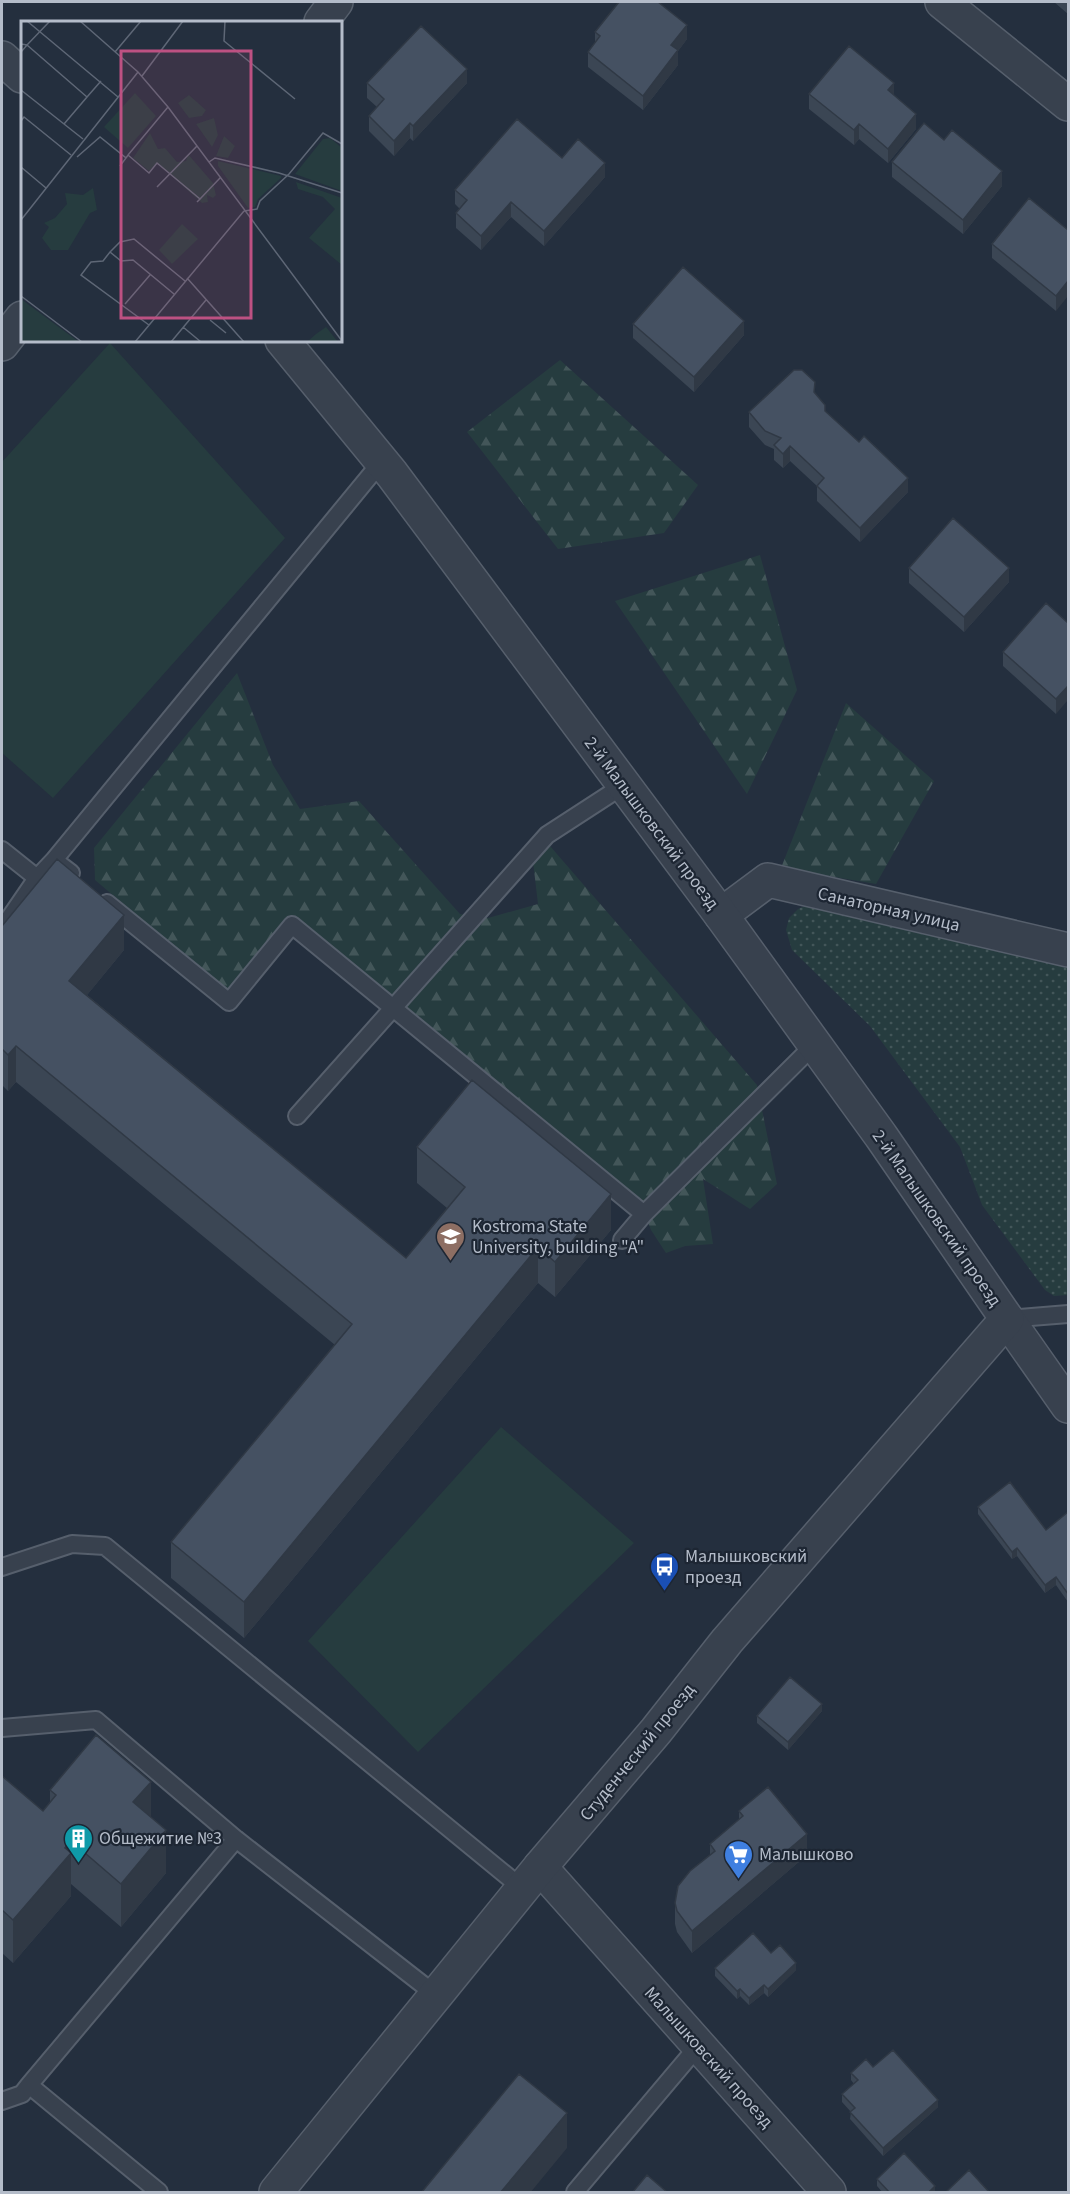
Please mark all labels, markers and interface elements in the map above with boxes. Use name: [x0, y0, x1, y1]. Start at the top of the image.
inset map: [21, 21, 342, 342]
street label: 2-й Малышковский проезд: [578, 732, 725, 915]
street label: Санаторная улица: [815, 881, 962, 938]
street label: 2-й Малышковский проезд: [866, 1125, 1007, 1312]
place label: Kostroma State University, building "A": [472, 1214, 644, 1260]
school or university icon: Kostroma State University, building "A": [435, 1220, 467, 1262]
place label: Малышковский проезд: [685, 1544, 807, 1590]
bus stop icon: Малышковский проезд: [648, 1550, 680, 1592]
street label: Студенческий проезд: [574, 1678, 701, 1826]
building icon: Общежитие №3: [62, 1822, 94, 1864]
place label: Общежитие №3: [99, 1826, 222, 1851]
supermarket icon: Малышково: [722, 1838, 754, 1880]
place label: Малышково: [759, 1842, 854, 1867]
street label: Малышковский проезд: [638, 1981, 779, 2134]

